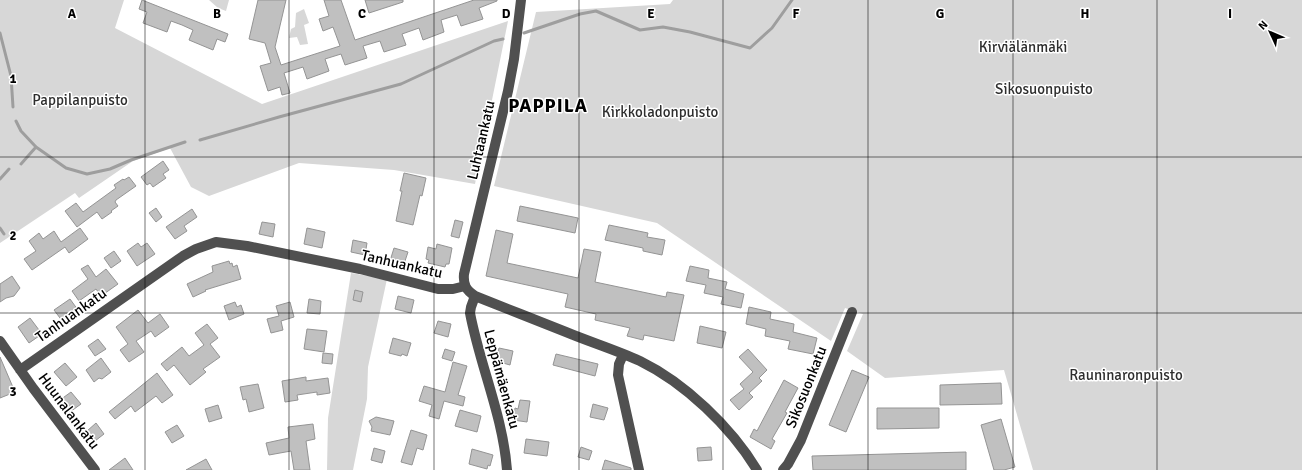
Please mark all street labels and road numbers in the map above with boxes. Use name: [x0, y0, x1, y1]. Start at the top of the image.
street label: Luhtaankatu: [463, 99, 499, 181]
street label: Tanhuankatu: [360, 246, 444, 282]
street label: Tanhuankatu: [32, 284, 110, 346]
street label: Leppämäenkatu: [480, 327, 524, 431]
street label: Sikosuonkatu: [781, 343, 831, 431]
street label: Huunalankatu: [34, 369, 104, 453]

